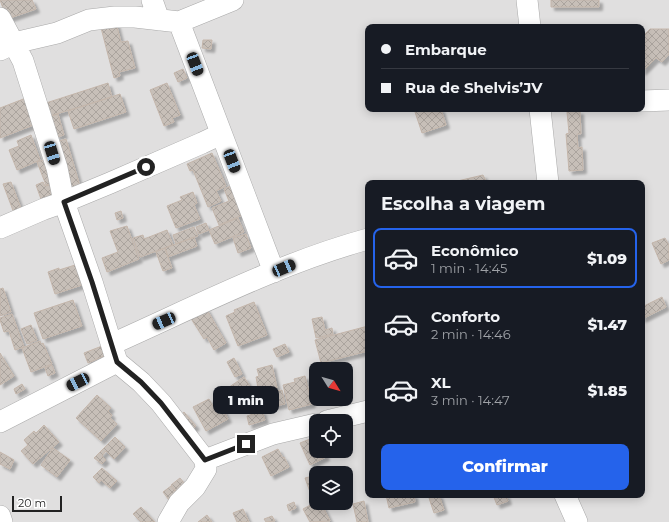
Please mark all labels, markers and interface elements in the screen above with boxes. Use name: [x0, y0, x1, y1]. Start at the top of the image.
text: Embarque: [405, 40, 487, 59]
car: [185, 51, 205, 77]
text: Rua de Shelvis’JV: [405, 78, 543, 97]
car: [43, 140, 61, 166]
car: [222, 148, 242, 174]
route start: [137, 158, 155, 176]
text: Escolha a viagem: [381, 193, 545, 215]
icon: car: [383, 240, 419, 276]
text: Econômico: [431, 241, 519, 260]
text: $1.09: [587, 249, 627, 268]
car: [271, 258, 297, 278]
text: 1 min · 14:45: [431, 260, 507, 276]
icon: car: [383, 306, 419, 342]
text: Conforto: [431, 307, 500, 326]
car: [151, 311, 177, 331]
text: $1.47: [588, 315, 627, 334]
text: 2 min · 14:46: [431, 326, 511, 342]
north arrow: [309, 362, 353, 406]
map controls: [309, 362, 353, 510]
car: [65, 371, 91, 393]
icon: car: [383, 372, 419, 408]
text: XL: [431, 373, 450, 392]
text: $1.85: [588, 381, 627, 400]
callout: 1 min: [213, 386, 279, 414]
text: 1 min: [228, 392, 264, 408]
text: 3 min · 14:47: [431, 392, 510, 408]
button: locate: [309, 414, 353, 458]
route end: [237, 435, 255, 453]
button: Confirmar: [381, 444, 629, 490]
button: layers: [309, 466, 353, 510]
scale bar: [12, 494, 62, 513]
text: 20 m: [18, 496, 46, 510]

